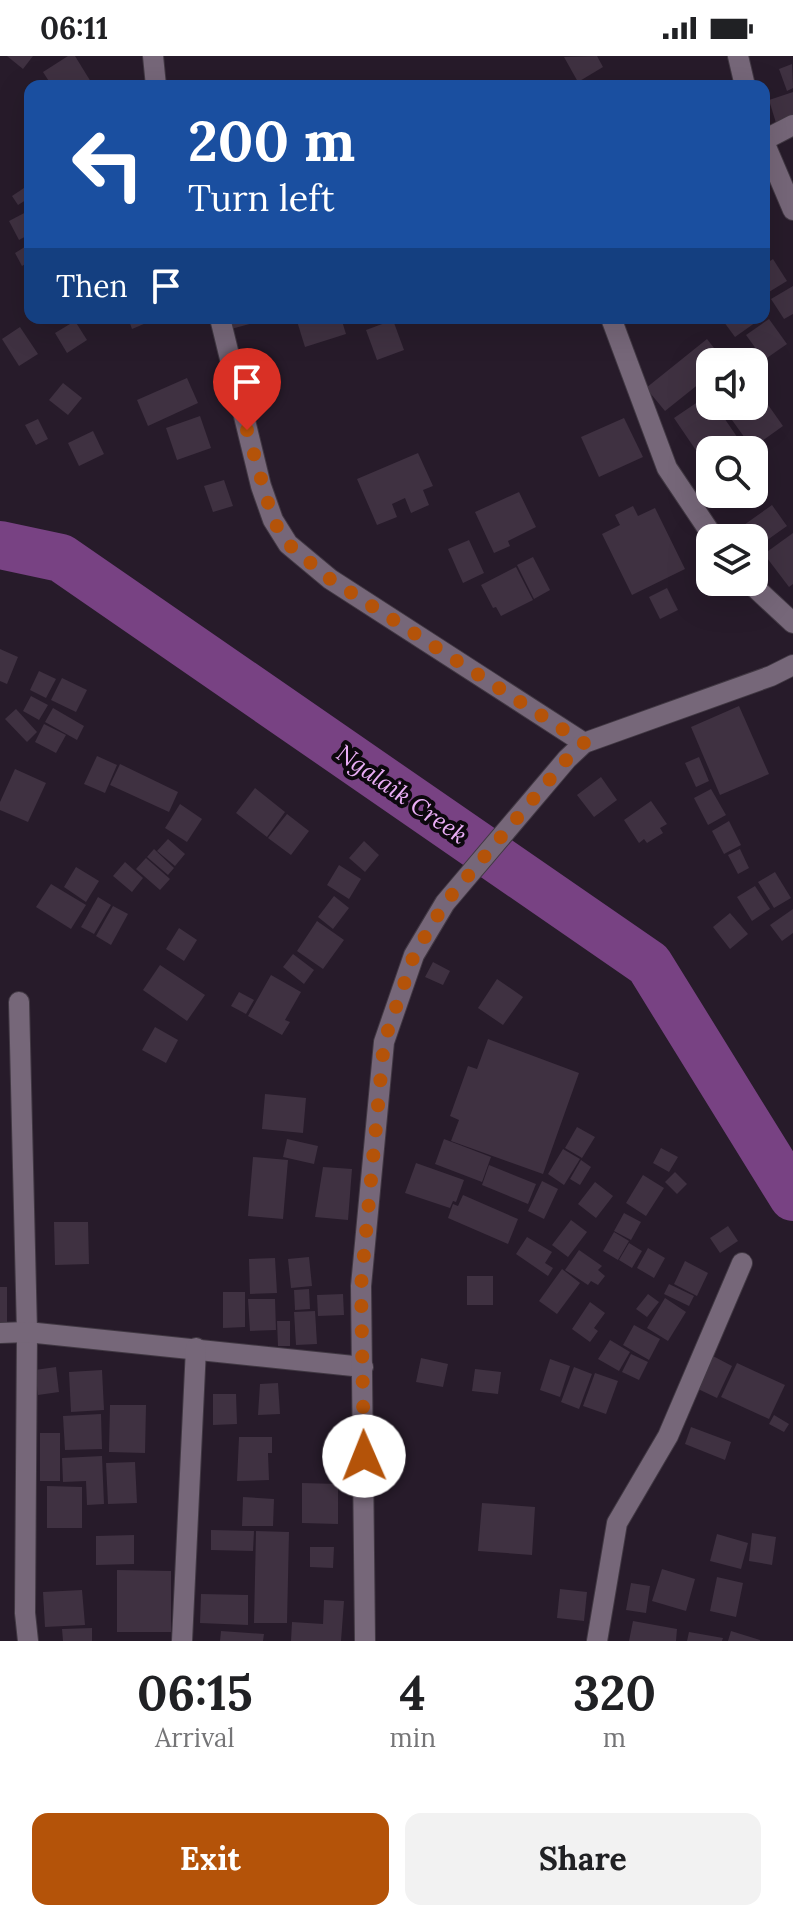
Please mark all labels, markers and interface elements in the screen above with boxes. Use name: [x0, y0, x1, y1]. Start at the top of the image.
text: 06:11: [40, 9, 108, 47]
text: 200 m: [188, 105, 355, 176]
icon: left: [56, 112, 160, 216]
text: Turn left: [188, 175, 335, 221]
icon: arrive: [144, 264, 188, 308]
text: Then: [56, 267, 128, 305]
pin: [213, 348, 281, 430]
map controls: [696, 348, 768, 596]
button: sound: [696, 348, 768, 420]
icon: arrive: [225, 360, 269, 404]
button: search: [696, 436, 768, 508]
button: layers: [696, 524, 768, 596]
water label: Ngalaik Creek: [330, 737, 474, 851]
position arrow: [322, 1414, 406, 1498]
text: 06:15: [137, 1662, 253, 1723]
text: 4: [400, 1662, 426, 1723]
text: 320: [573, 1662, 656, 1723]
text: Arrival: [155, 1721, 235, 1754]
text: min: [390, 1721, 436, 1754]
text: m: [603, 1721, 626, 1754]
button: Exit: [32, 1813, 389, 1905]
button: Share: [405, 1813, 761, 1905]

